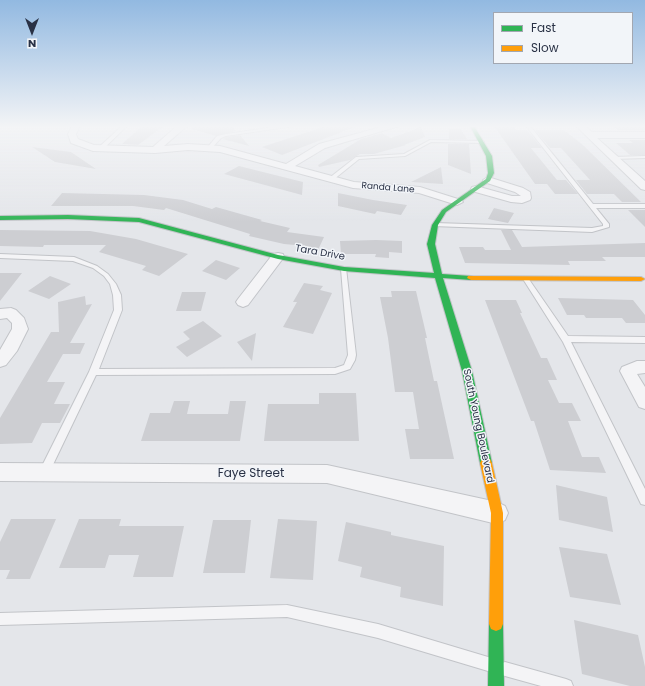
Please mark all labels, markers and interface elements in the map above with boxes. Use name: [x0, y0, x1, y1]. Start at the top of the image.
north arrow: [12, 12, 52, 52]
legend: [493, 12, 633, 64]
text: Fast: [531, 19, 556, 36]
text: N: [28, 36, 36, 52]
text: Slow: [531, 39, 559, 56]
street label: Randa Lane: [361, 180, 415, 196]
street label: Tara Drive: [294, 243, 346, 263]
street label: South Young Boulevard: [460, 368, 496, 484]
street label: Faye Street: [218, 467, 284, 481]

